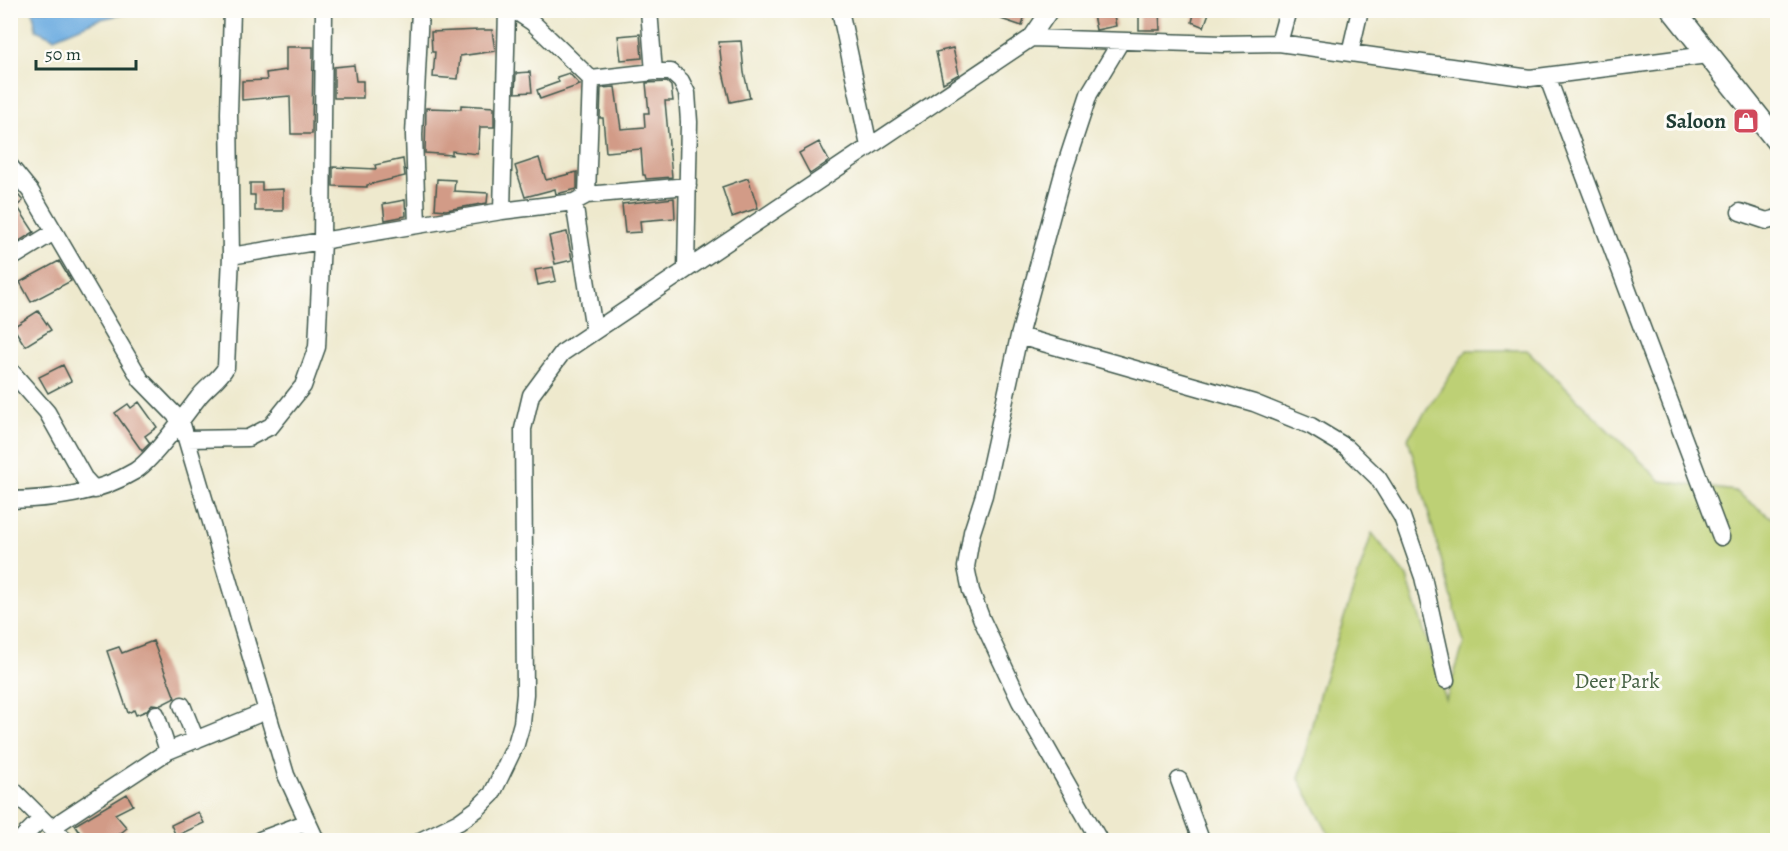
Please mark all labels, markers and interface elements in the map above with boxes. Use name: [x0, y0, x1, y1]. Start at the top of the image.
scale bar: [36, 33, 136, 71]
text: 50 m: [45, 42, 81, 66]
shop icon: Saloon: [1731, 106, 1761, 136]
place label: Saloon: [1666, 107, 1726, 135]
park label: Deer Park: [1574, 667, 1660, 695]

